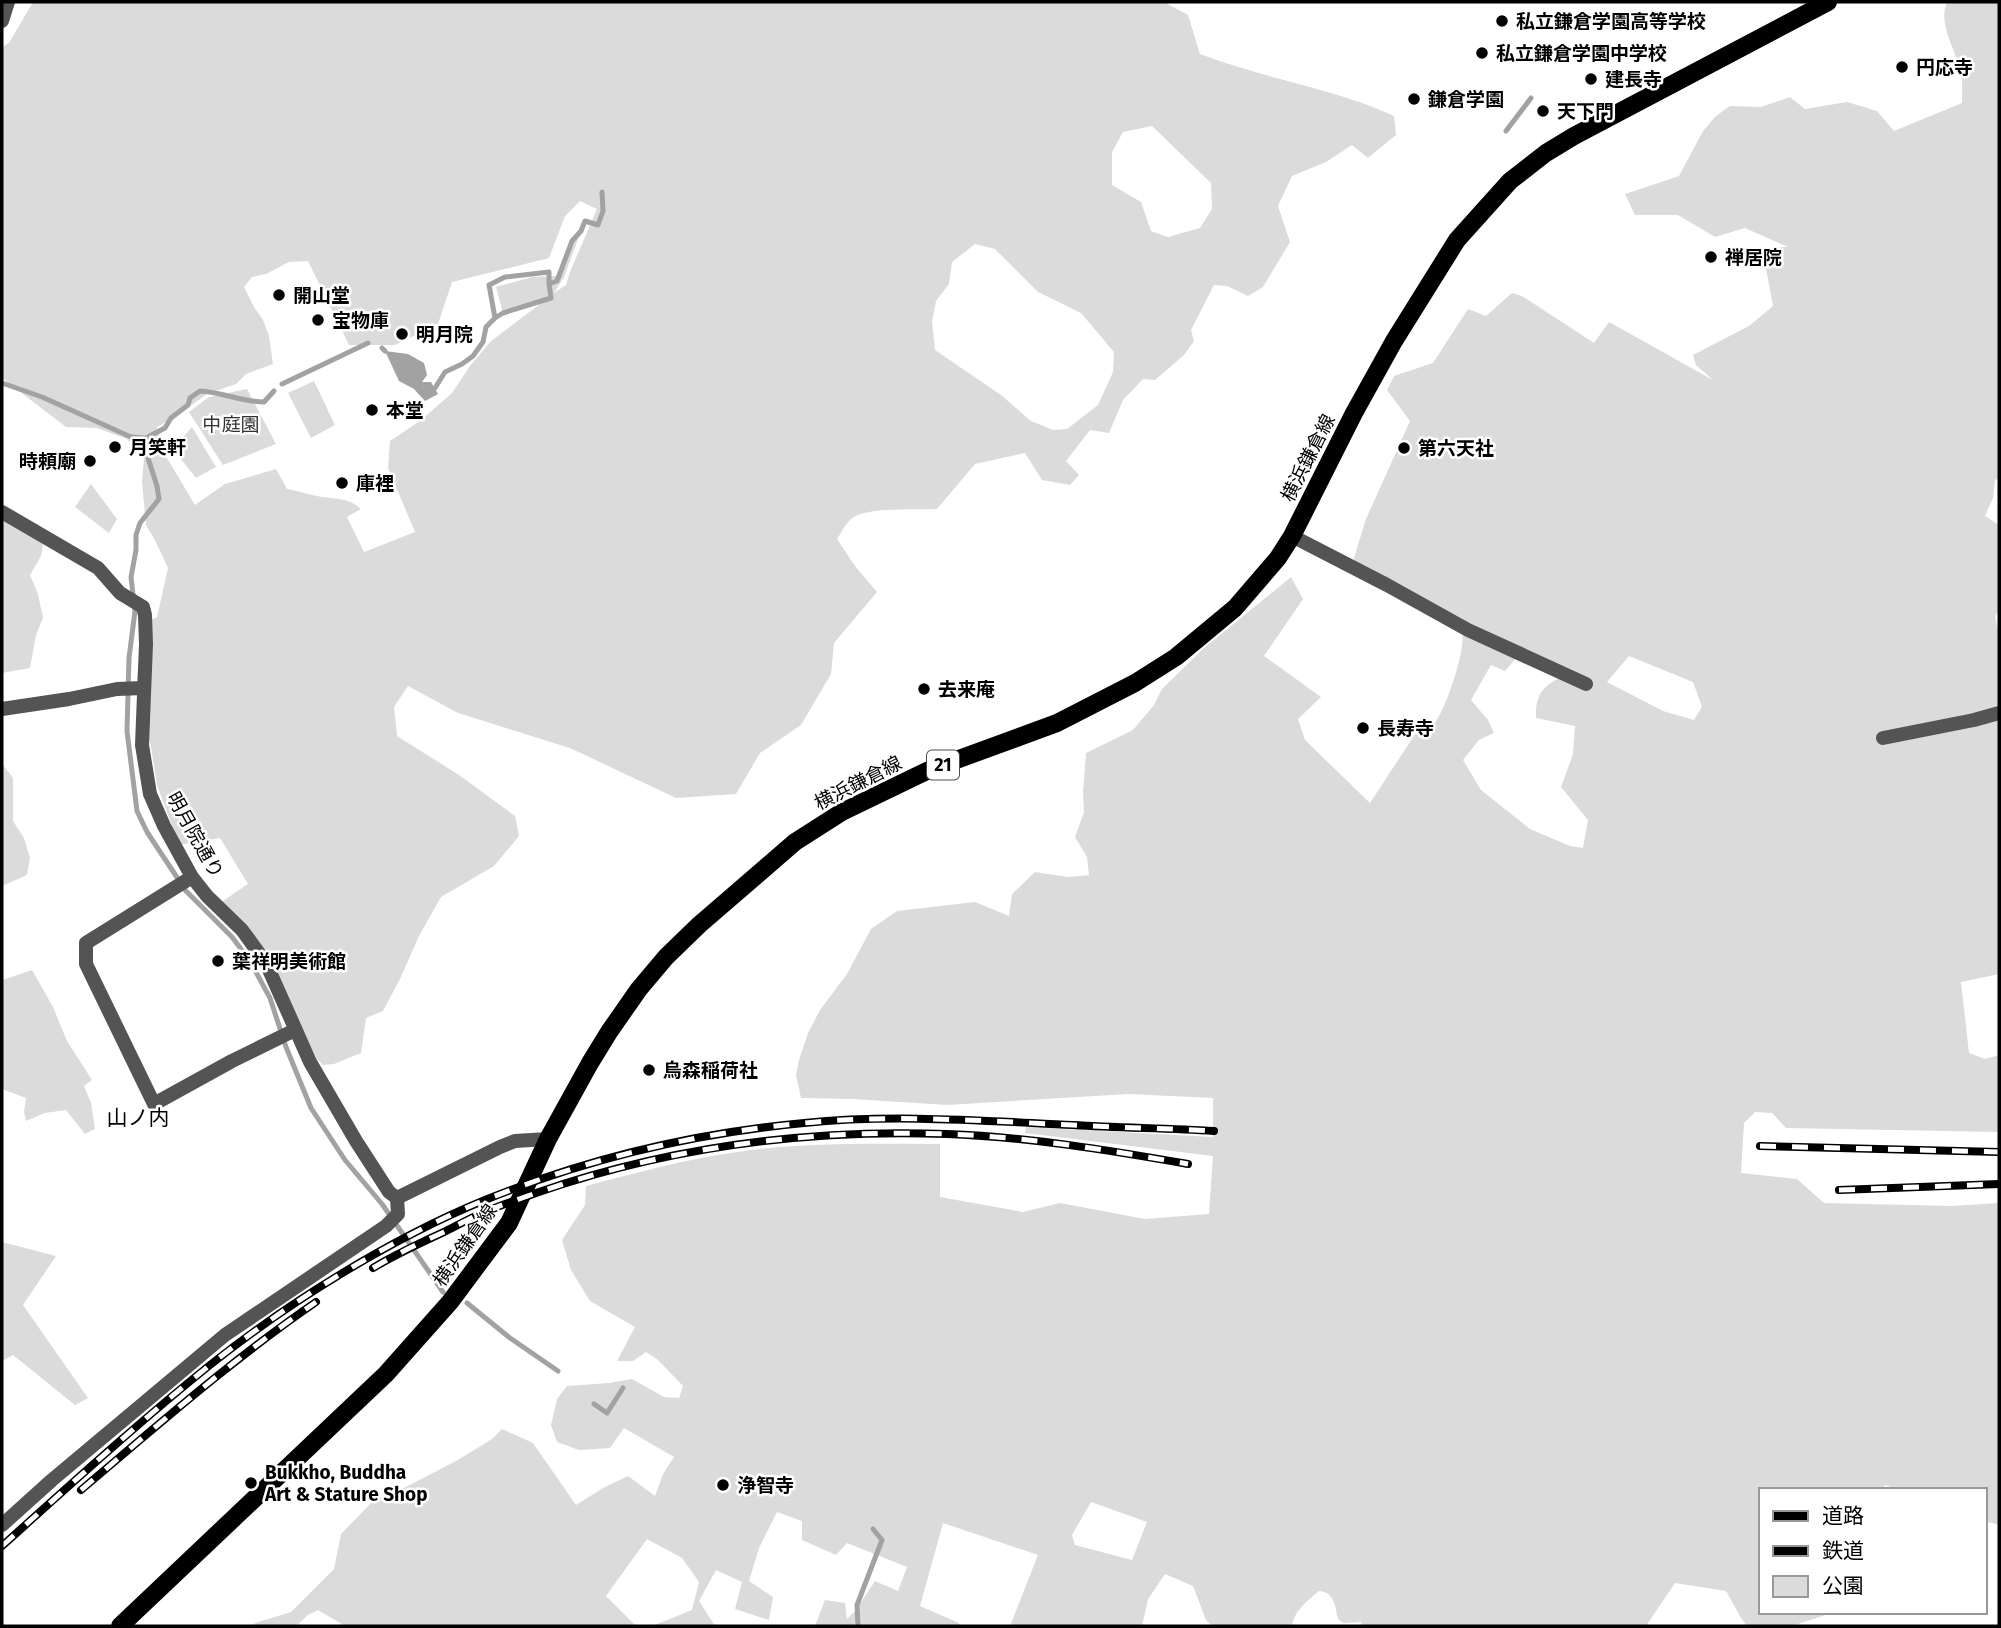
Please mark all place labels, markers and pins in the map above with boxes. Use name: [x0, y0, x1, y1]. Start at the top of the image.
place label: 私立鎌倉学園高等学校: [1516, 10, 1706, 33]
marker: 私立鎌倉学園高等学校: [1494, 13, 1510, 29]
place label: 私立鎌倉学園中学校: [1496, 42, 1667, 65]
marker: 私立鎌倉学園中学校: [1474, 45, 1490, 61]
place label: 円応寺: [1916, 56, 1973, 79]
marker: 円応寺: [1894, 59, 1910, 75]
place label: 建長寺: [1605, 68, 1662, 91]
marker: 建長寺: [1583, 71, 1599, 87]
place label: 鎌倉学園: [1427, 88, 1504, 111]
marker: 鎌倉学園: [1406, 91, 1422, 107]
place label: 天下門: [1557, 100, 1614, 123]
marker: 天下門: [1535, 103, 1551, 119]
place label: 禅居院: [1725, 246, 1782, 269]
marker: 禅居院: [1703, 249, 1719, 265]
place label: 開山堂: [293, 284, 350, 307]
marker: 開山堂: [271, 287, 287, 303]
place label: 宝物庫: [332, 309, 389, 332]
marker: 宝物庫: [310, 312, 326, 328]
place label: 明月院: [416, 323, 473, 346]
marker: 明月院: [394, 326, 410, 342]
place label: 本堂: [386, 399, 424, 422]
marker: 本堂: [364, 402, 380, 418]
place label: 月笑軒: [129, 436, 186, 459]
place label: 第六天社: [1418, 437, 1494, 460]
marker: 月笑軒: [107, 439, 123, 455]
marker: 第六天社: [1396, 440, 1412, 456]
place label: 時頼廟: [19, 450, 76, 473]
marker: 時頼廟: [82, 453, 98, 469]
place label: 庫裡: [356, 472, 394, 495]
marker: 庫裡: [334, 475, 350, 491]
place label: 去来庵: [938, 678, 995, 701]
marker: 去来庵: [916, 681, 932, 697]
place label: 長寿寺: [1377, 717, 1434, 740]
marker: 長寿寺: [1355, 720, 1371, 736]
place label: 葉祥明美術館: [232, 950, 346, 973]
marker: 葉祥明美術館: [210, 953, 226, 969]
place label: 烏森稲荷社: [663, 1059, 758, 1082]
marker: 烏森稲荷社: [641, 1062, 657, 1078]
place label: Bukkho, Buddha Art & Stature Shop: [264, 1461, 428, 1506]
place label: 浄智寺: [737, 1474, 794, 1497]
marker: Bukkho, Buddha Art & Stature Shop: [243, 1475, 259, 1491]
marker: 浄智寺: [715, 1477, 731, 1493]

